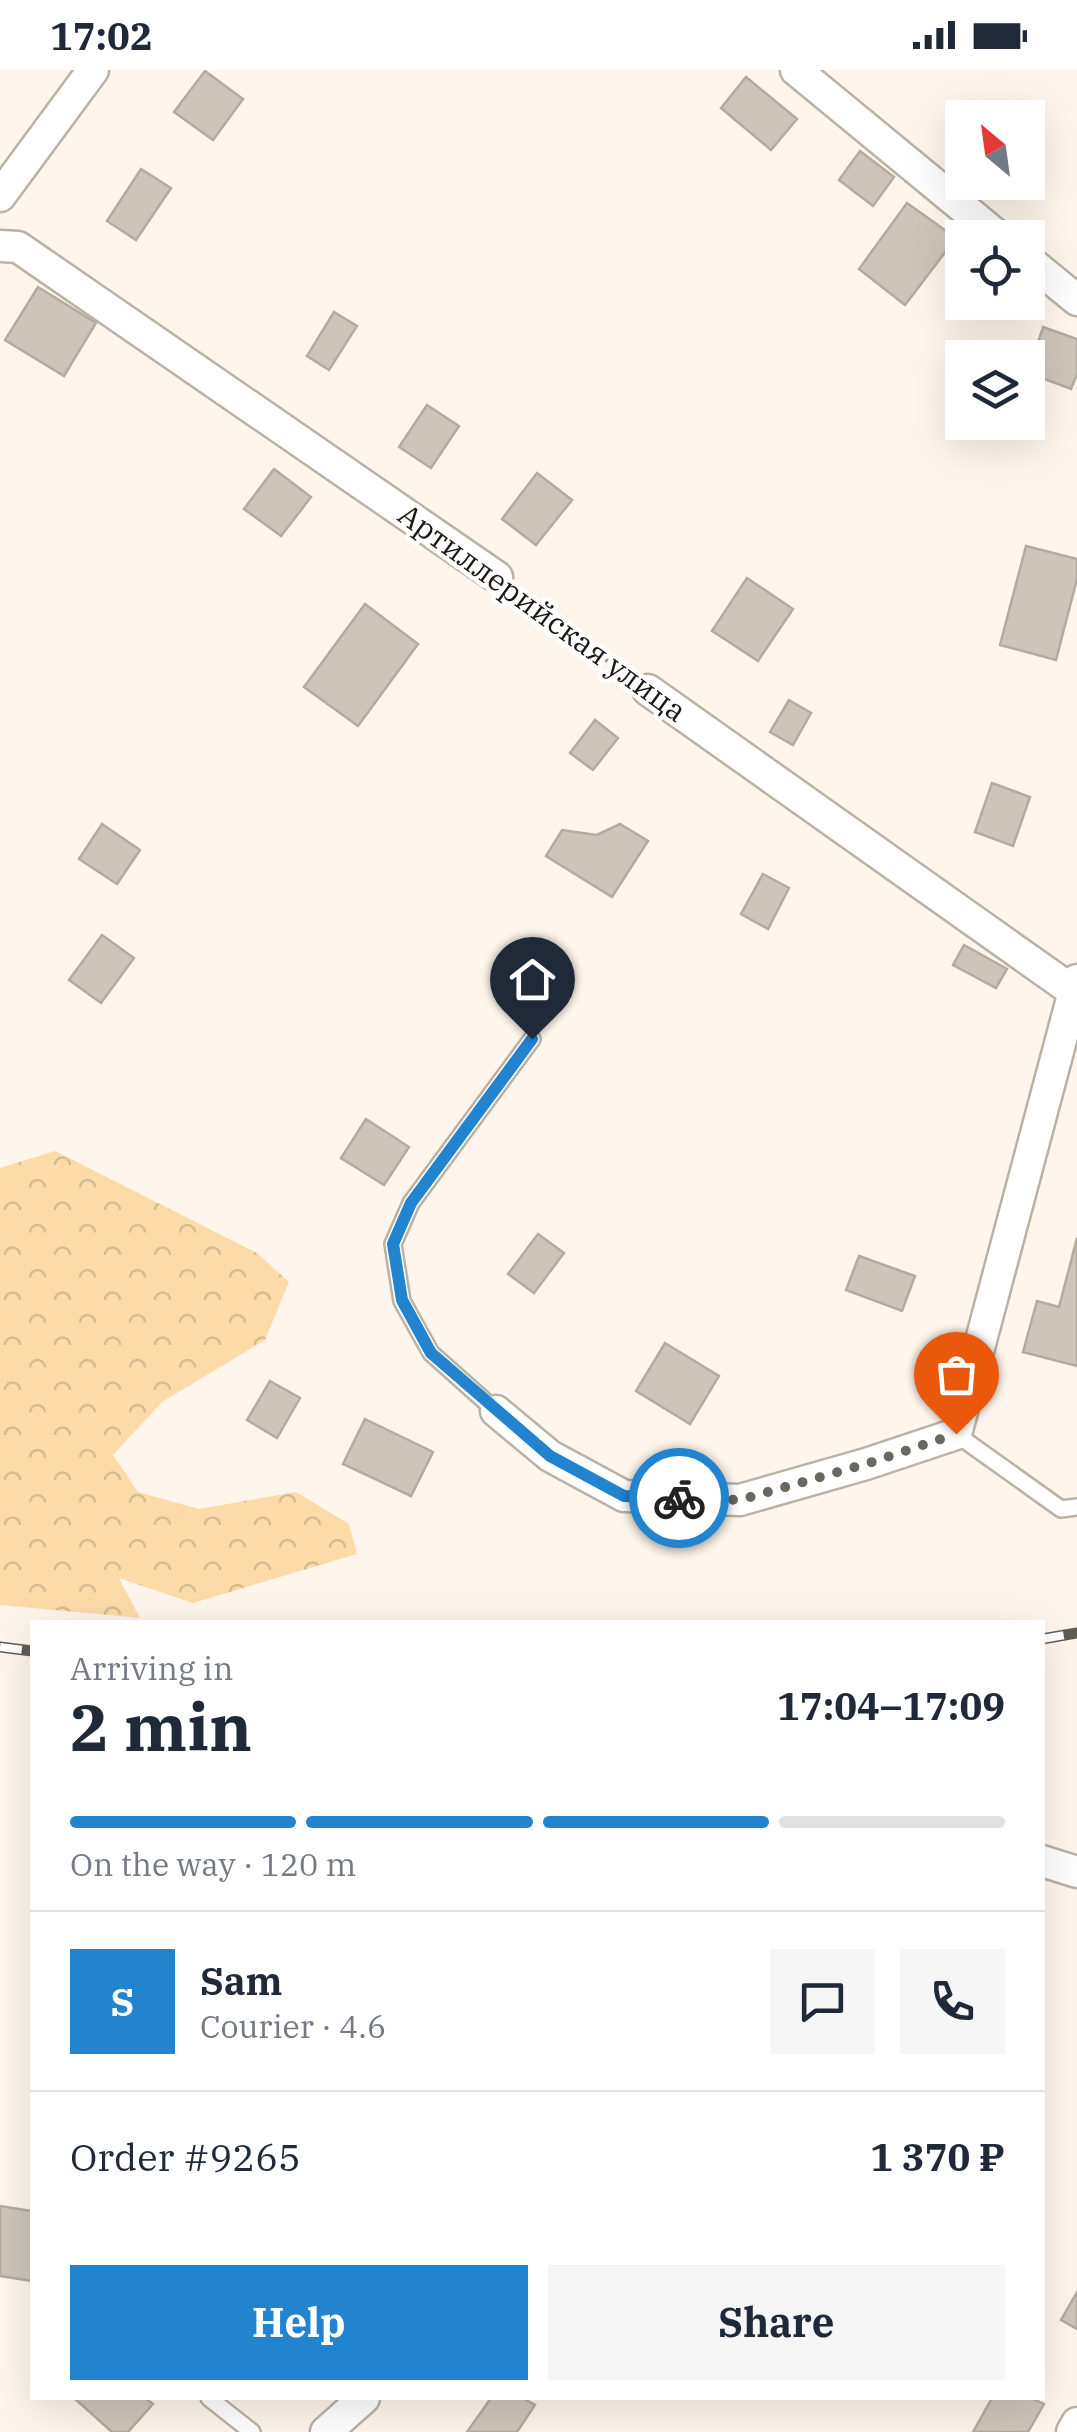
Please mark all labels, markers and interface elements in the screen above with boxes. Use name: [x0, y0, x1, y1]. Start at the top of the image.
text: 17:02: [50, 11, 153, 60]
north arrow: [945, 100, 1045, 200]
map controls: [945, 100, 1045, 440]
button: locate: [945, 220, 1045, 320]
button: layers: [945, 340, 1045, 440]
street label: Артиллерийская улица: [391, 494, 695, 729]
pin: [490, 937, 575, 1040]
icon: home: [505, 952, 560, 1007]
pin: [914, 1332, 999, 1435]
icon: bag: [929, 1347, 984, 1402]
courier: [629, 1448, 729, 1548]
icon: bike: [652, 1471, 707, 1526]
text: Arriving in: [70, 1647, 233, 1689]
text: 17:04–17:09: [777, 1681, 1005, 1730]
text: 2 min: [70, 1684, 252, 1769]
text: On the way · 120 m: [70, 1843, 356, 1885]
button: chat: [770, 1949, 875, 2054]
button: phone: [900, 1949, 1005, 2054]
text: Sam: [200, 1956, 283, 2005]
text: S: [111, 1977, 134, 2026]
text: Courier · 4.6: [200, 2005, 386, 2047]
text: Order #9265: [70, 2132, 301, 2181]
text: 1 370 ₽: [870, 2132, 1005, 2181]
button: Help: [70, 2265, 528, 2380]
button: Share: [548, 2265, 1005, 2380]

